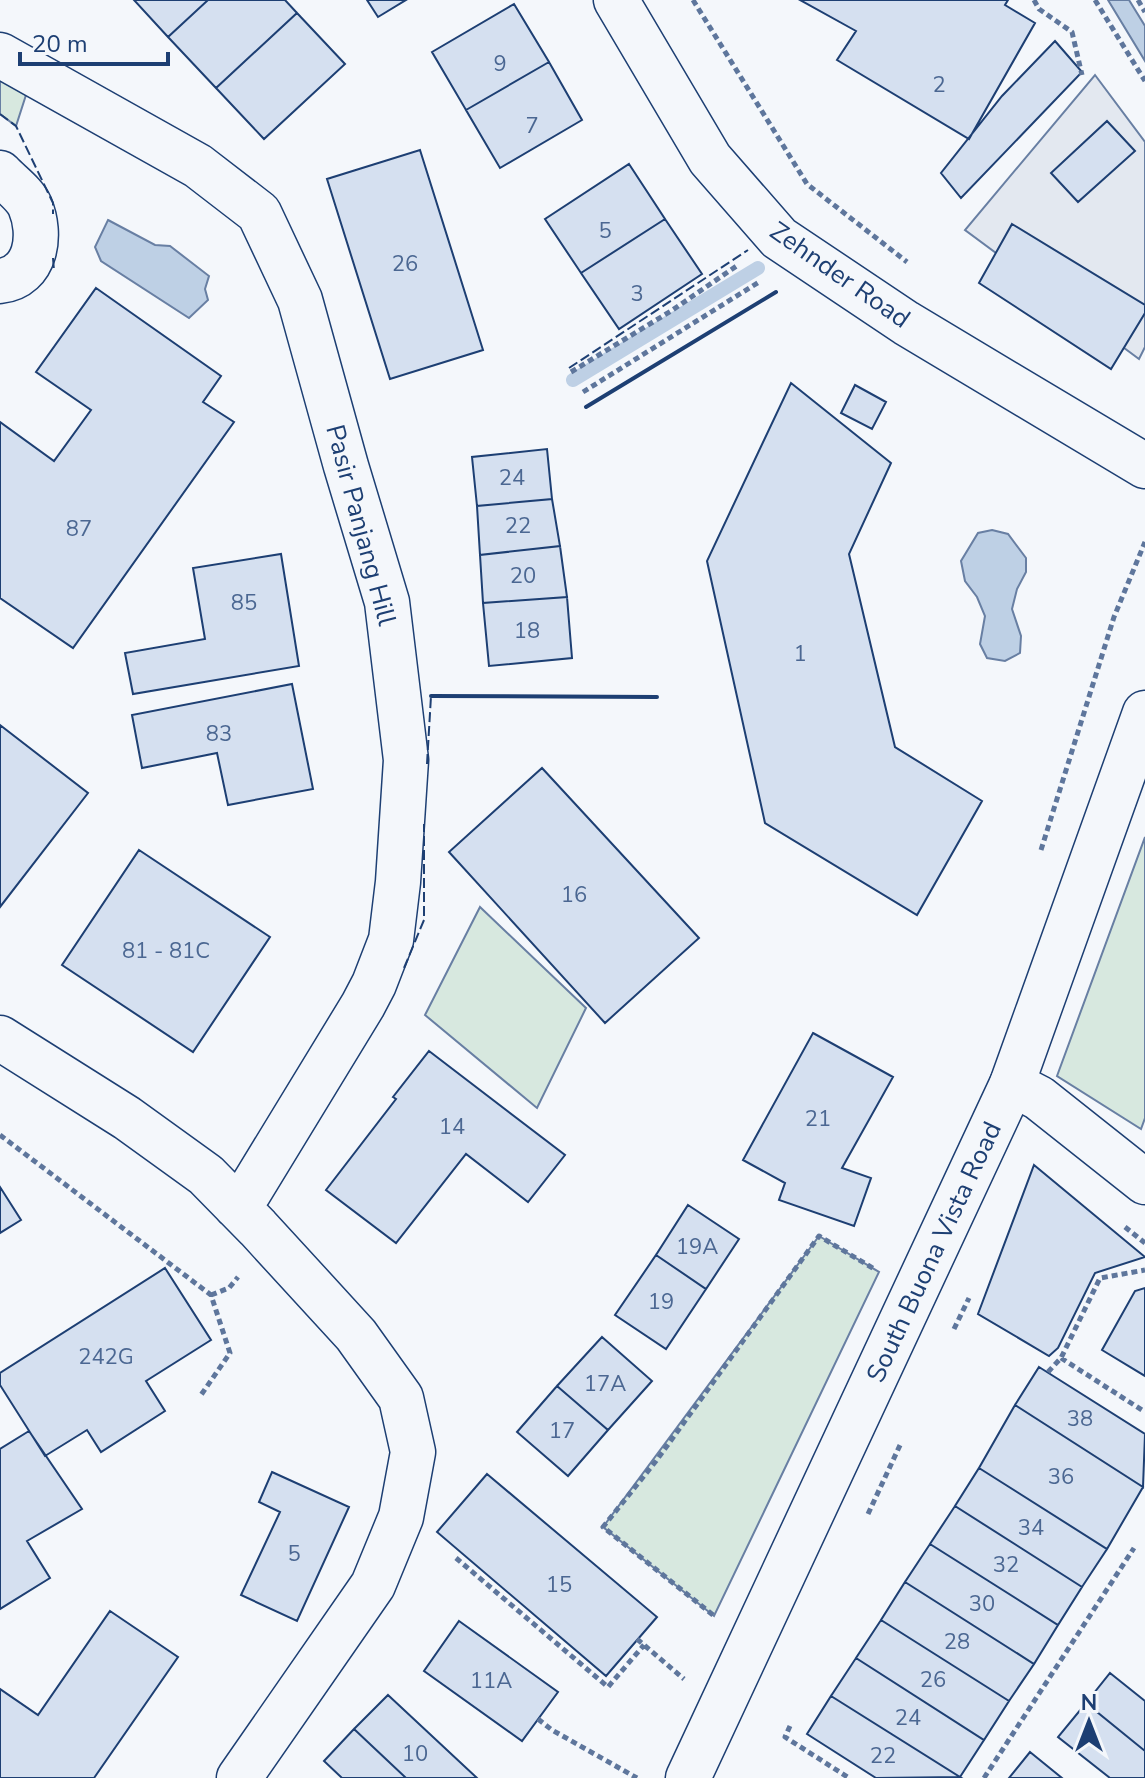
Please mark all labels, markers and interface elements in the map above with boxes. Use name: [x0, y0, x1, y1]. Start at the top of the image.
scale bar: [20, 16, 168, 66]
text: 20 m: [32, 28, 88, 60]
house number: 9: [493, 49, 507, 79]
house number: 2: [932, 70, 946, 100]
house number: 7: [525, 111, 539, 141]
street label: Zehnder Road: [763, 214, 917, 336]
house number: 5: [598, 216, 612, 246]
house number: 26: [392, 249, 418, 279]
house number: 3: [630, 279, 644, 309]
street label: Pasir Panjang Hill: [317, 421, 405, 629]
house number: 24: [499, 463, 525, 493]
house number: 22: [505, 511, 531, 541]
house number: 87: [66, 514, 92, 544]
house number: 20: [510, 561, 536, 591]
house number: 85: [231, 588, 257, 618]
house number: 18: [514, 616, 540, 646]
house number: 1: [793, 639, 807, 669]
house number: 83: [206, 719, 232, 749]
house number: 16: [561, 880, 587, 910]
house number: 81 - 81C: [122, 936, 210, 966]
house number: 21: [805, 1104, 831, 1134]
house number: 14: [439, 1112, 465, 1142]
street label: South Buona Vista Road: [858, 1116, 1010, 1388]
house number: 19A: [676, 1232, 718, 1262]
house number: 19: [648, 1287, 674, 1317]
house number: 242G: [78, 1342, 134, 1372]
house number: 17A: [584, 1369, 626, 1399]
house number: 38: [1067, 1404, 1093, 1434]
house number: 17: [549, 1416, 575, 1446]
house number: 36: [1048, 1462, 1074, 1492]
house number: 34: [1018, 1513, 1044, 1543]
house number: 5: [287, 1539, 301, 1569]
house number: 32: [993, 1550, 1019, 1580]
house number: 15: [546, 1570, 572, 1600]
house number: 30: [969, 1589, 995, 1619]
house number: 28: [944, 1627, 970, 1657]
house number: 26: [920, 1665, 946, 1695]
house number: 11A: [470, 1666, 512, 1696]
north arrow: [1049, 1682, 1129, 1762]
text: N: [1081, 1688, 1097, 1718]
house number: 24: [895, 1703, 921, 1733]
house number: 10: [402, 1739, 428, 1769]
house number: 22: [870, 1741, 896, 1771]

